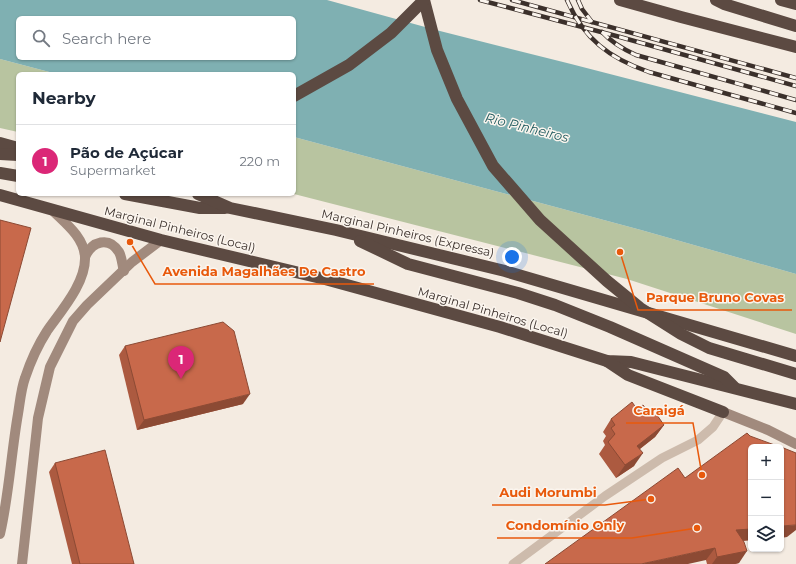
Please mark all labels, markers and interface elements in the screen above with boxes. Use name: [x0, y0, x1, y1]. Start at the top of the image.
search box: [16, 16, 296, 60]
icon: search: [30, 27, 52, 49]
text: Search here: [62, 29, 151, 48]
text: Nearby: [32, 88, 96, 108]
water label: Rio Pinheiros: [483, 109, 571, 145]
text: Pão de Açúcar: [70, 143, 183, 162]
text: 1: [42, 153, 48, 169]
text: 220 m: [239, 153, 280, 169]
text: Supermarket: [70, 162, 156, 178]
street label: Marginal Pinheiros (Local): [103, 203, 257, 255]
street label: Marginal Pinheiros (Expressa): [320, 206, 496, 260]
your location: [502, 247, 522, 267]
callout: Avenida Magalhães De Castro: [155, 259, 374, 284]
text: Avenida Magalhães De Castro: [162, 263, 366, 279]
street label: Marginal Pinheiros (Local): [416, 283, 570, 341]
callout: Parque Bruno Covas: [638, 285, 792, 310]
text: Parque Bruno Covas: [646, 289, 784, 305]
pin: 1: [168, 346, 194, 379]
callout: Caraigá: [626, 398, 693, 423]
text: Caraigá: [633, 402, 685, 418]
map controls: [748, 444, 784, 552]
button: +: [748, 444, 784, 480]
callout: Audi Morumbi: [492, 480, 605, 505]
button: −: [748, 480, 784, 516]
text: Audi Morumbi: [498, 484, 597, 500]
callout: Condomínio Only: [497, 513, 632, 538]
button: layers: [748, 516, 784, 552]
text: Condomínio Only: [506, 517, 624, 533]

